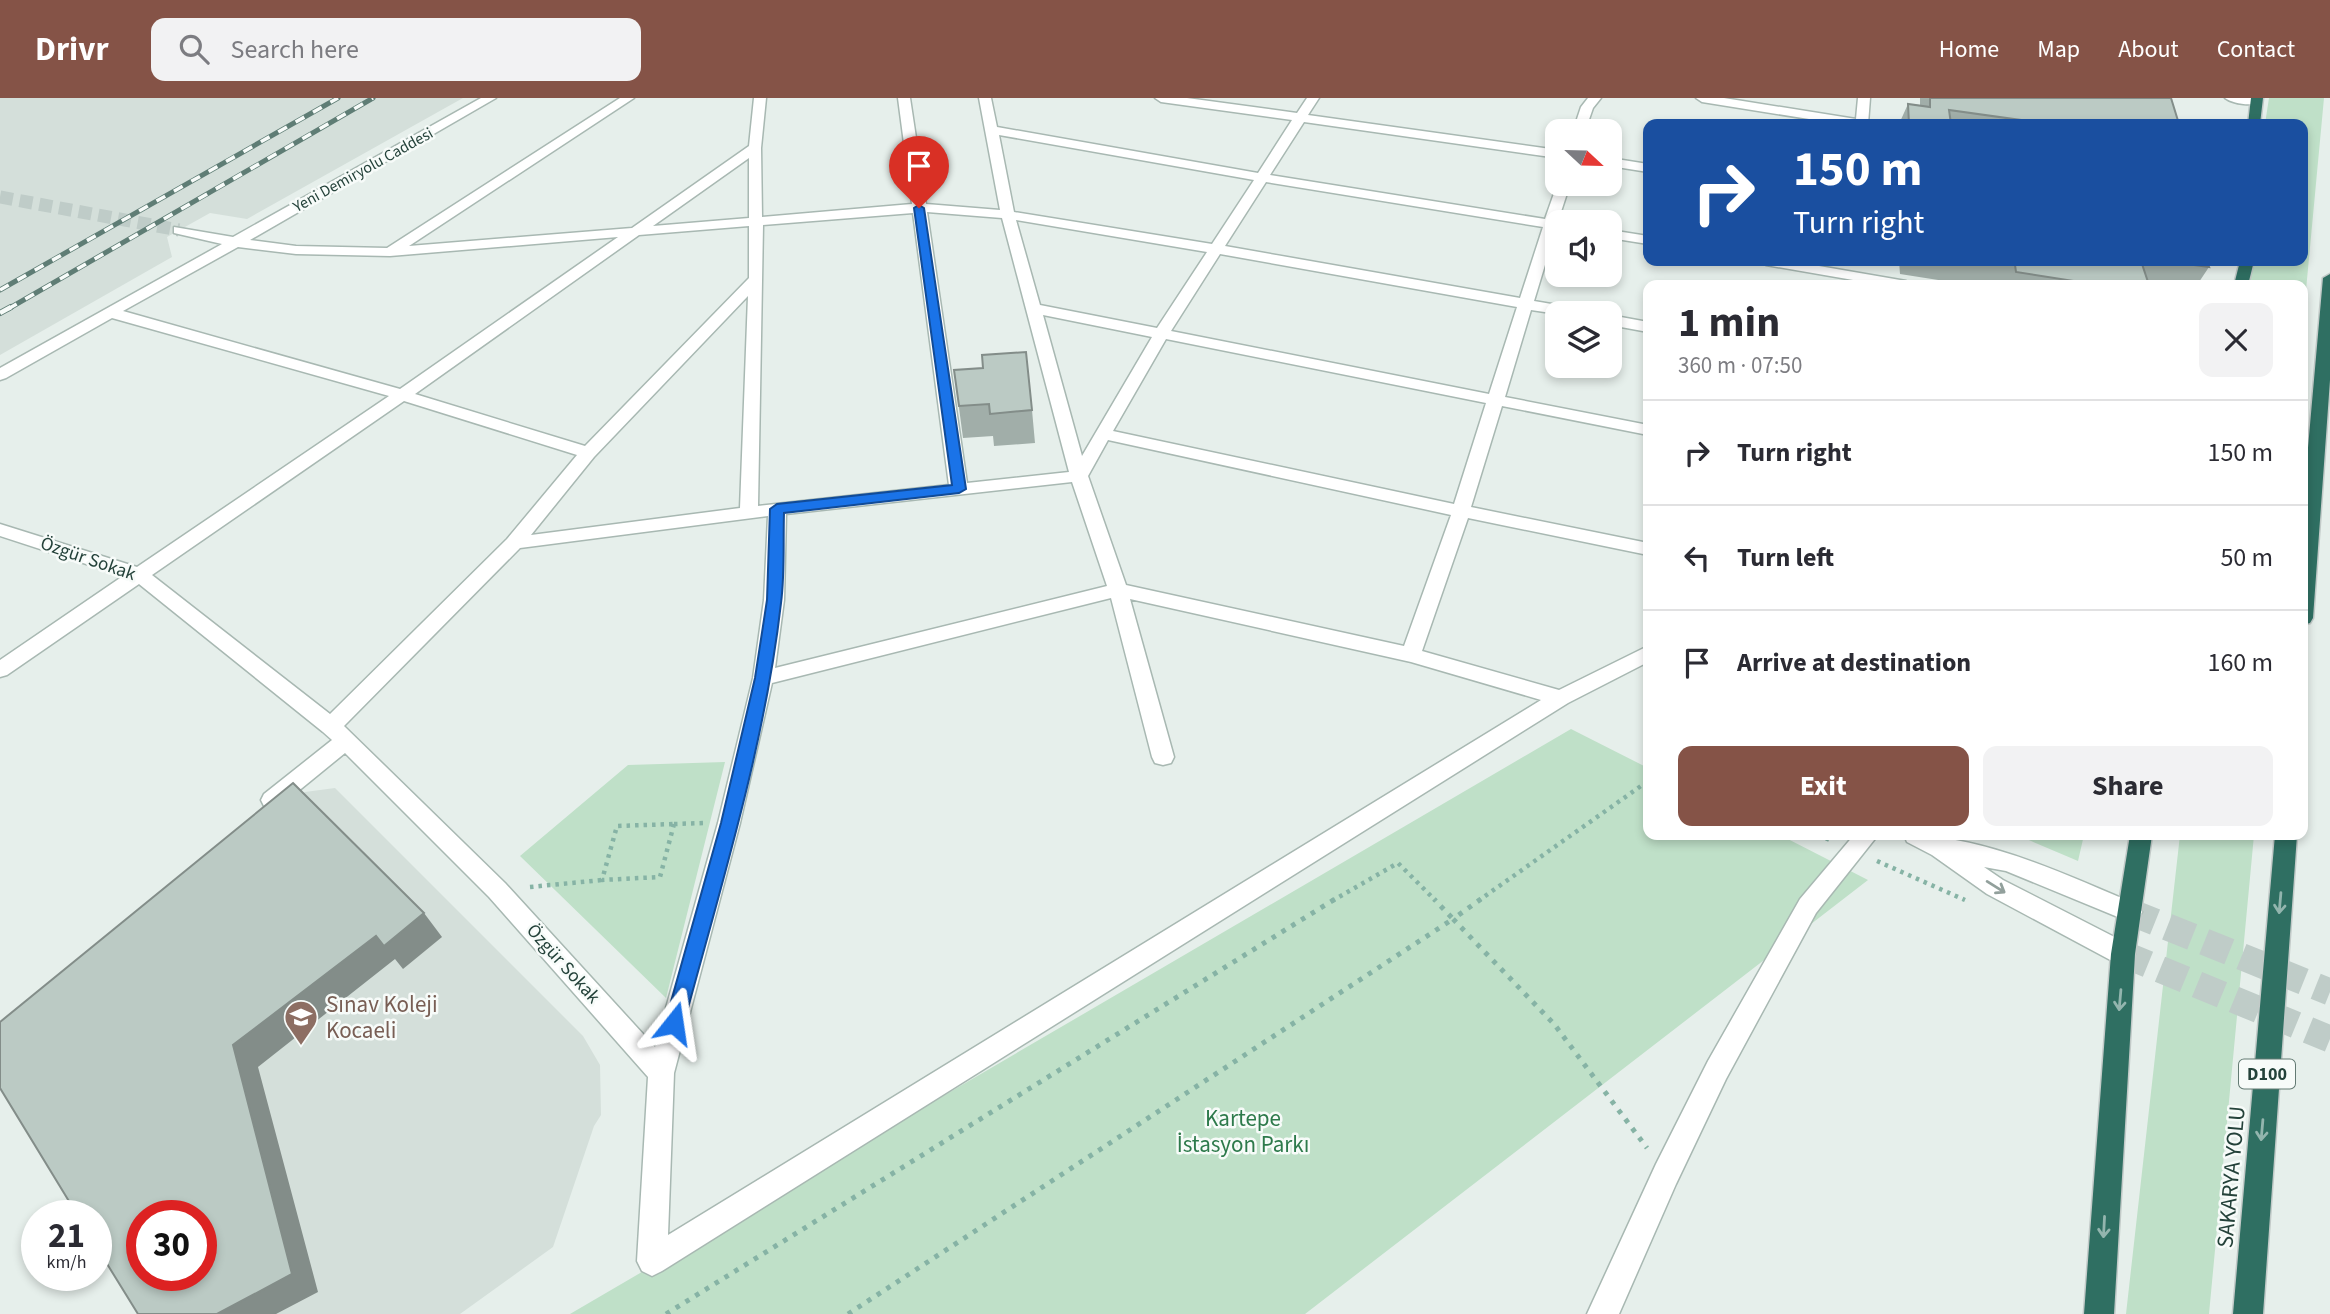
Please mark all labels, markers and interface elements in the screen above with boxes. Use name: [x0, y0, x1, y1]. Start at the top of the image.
search box: [151, 18, 641, 81]
text: Drivr: [35, 26, 109, 73]
icon: search: [175, 30, 213, 68]
text: Search here: [231, 31, 359, 68]
text: Home: [1939, 32, 1999, 67]
text: Map: [2037, 32, 2080, 67]
text: About: [2118, 32, 2179, 67]
text: Contact: [2217, 32, 2295, 67]
north arrow: [1545, 119, 1622, 196]
map controls: [1545, 119, 1622, 378]
street label: Yeni Demiryolu Caddesi: [288, 122, 437, 218]
text: 150 m: [1793, 135, 1922, 205]
pin: [889, 136, 949, 208]
icon: arrive: [900, 147, 938, 185]
icon: right: [1678, 147, 1769, 238]
text: Turn right: [1793, 200, 1924, 246]
button: sound: [1545, 210, 1622, 287]
text: 1 min: [1678, 293, 1780, 353]
button: layers: [1545, 301, 1622, 378]
button: close: [2199, 303, 2273, 377]
text: 360 m · 07:50: [1678, 349, 1802, 382]
icon: right: [1678, 434, 1716, 472]
text: Turn right: [1737, 434, 1852, 471]
text: 150 m: [2207, 434, 2273, 471]
street label: Özgür Sokak: [37, 530, 140, 588]
icon: left: [1678, 539, 1716, 577]
text: Turn left: [1737, 539, 1834, 576]
text: 50 m: [2220, 539, 2273, 576]
icon: arrive: [1678, 644, 1716, 682]
text: Arrive at destination: [1737, 644, 1971, 681]
text: 160 m: [2207, 644, 2273, 681]
button: Exit: [1678, 746, 1969, 826]
button: Share: [1983, 746, 2273, 826]
one-way arrow: [1986, 879, 2005, 894]
one-way arrow: [2273, 891, 2286, 914]
street label: Özgür Sokak: [520, 918, 607, 1010]
position arrow: [637, 986, 711, 1060]
place label: Sınav Koleji Kocaeli: [326, 988, 438, 1047]
one-way arrow: [2113, 988, 2126, 1010]
school or university icon: Sınav Koleji Kocaeli: [282, 998, 320, 1047]
road number: D100: [2239, 1059, 2295, 1088]
park label: Kartepe İstasyon Parkı: [1177, 1102, 1309, 1161]
street label: SAKARYA YOLU: [2208, 1105, 2254, 1249]
one-way arrow: [2255, 1118, 2268, 1140]
speed limit sign: 30: [126, 1200, 217, 1291]
text: 21: [48, 1211, 85, 1261]
one-way arrow: [2098, 1215, 2111, 1238]
text: km/h: [47, 1250, 86, 1275]

